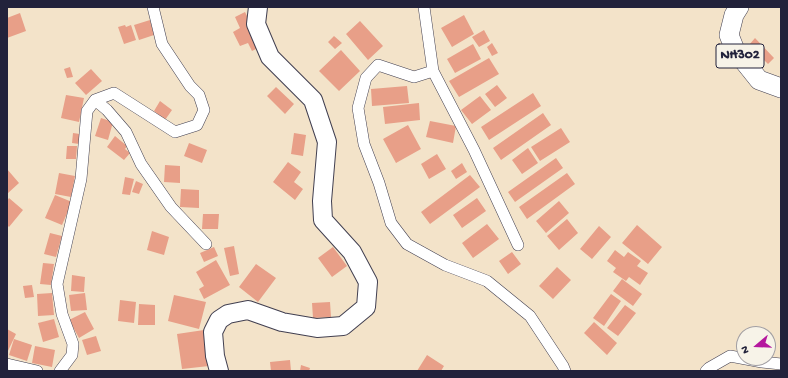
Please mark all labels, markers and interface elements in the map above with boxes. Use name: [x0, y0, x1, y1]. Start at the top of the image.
road number: NH302: [716, 44, 764, 68]
north arrow: [736, 326, 776, 366]
text: N: [739, 344, 752, 355]

